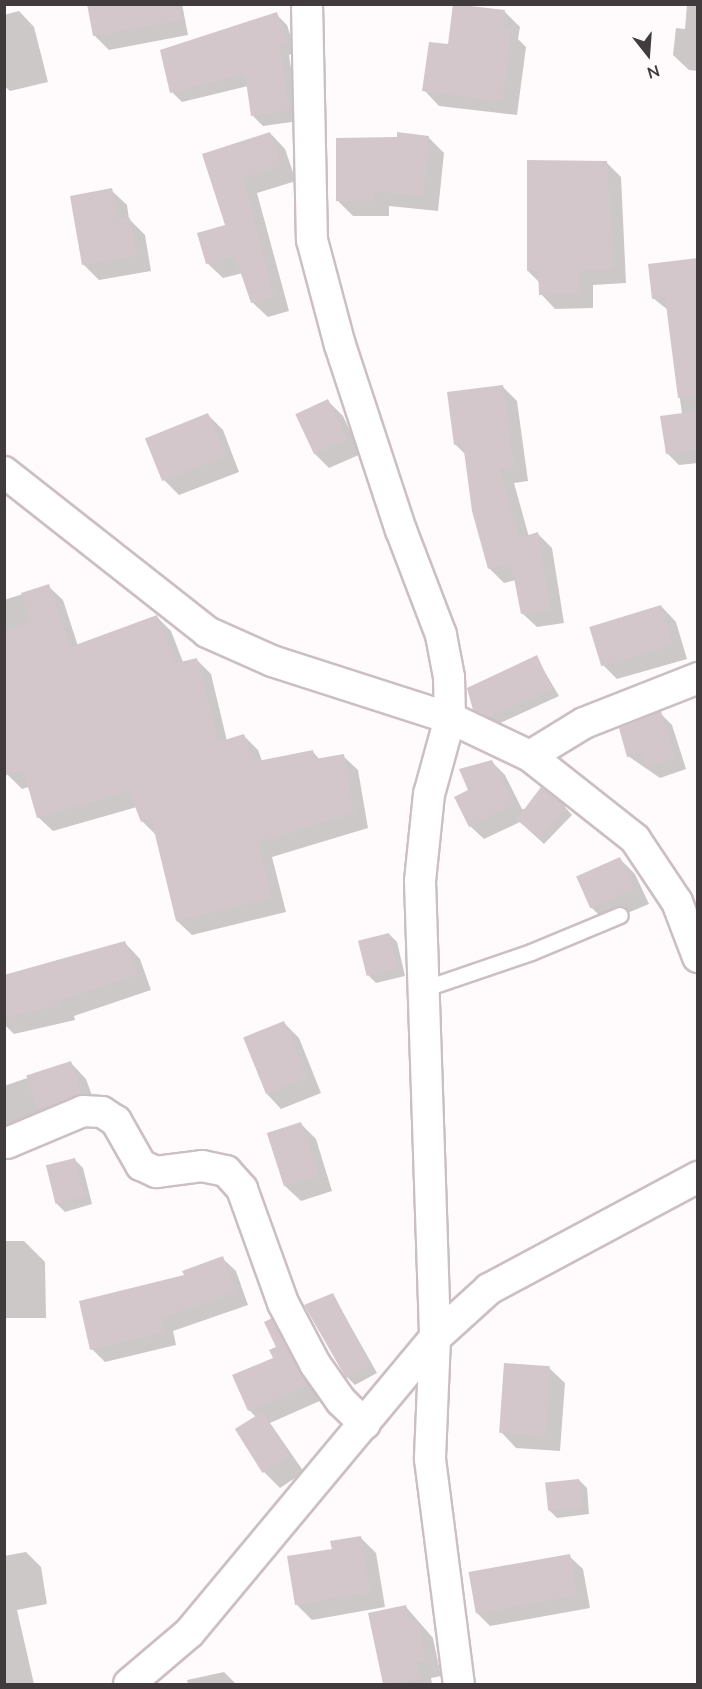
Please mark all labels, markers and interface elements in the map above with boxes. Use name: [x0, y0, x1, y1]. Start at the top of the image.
north arrow: [618, 24, 678, 84]
text: N: [644, 59, 662, 83]

